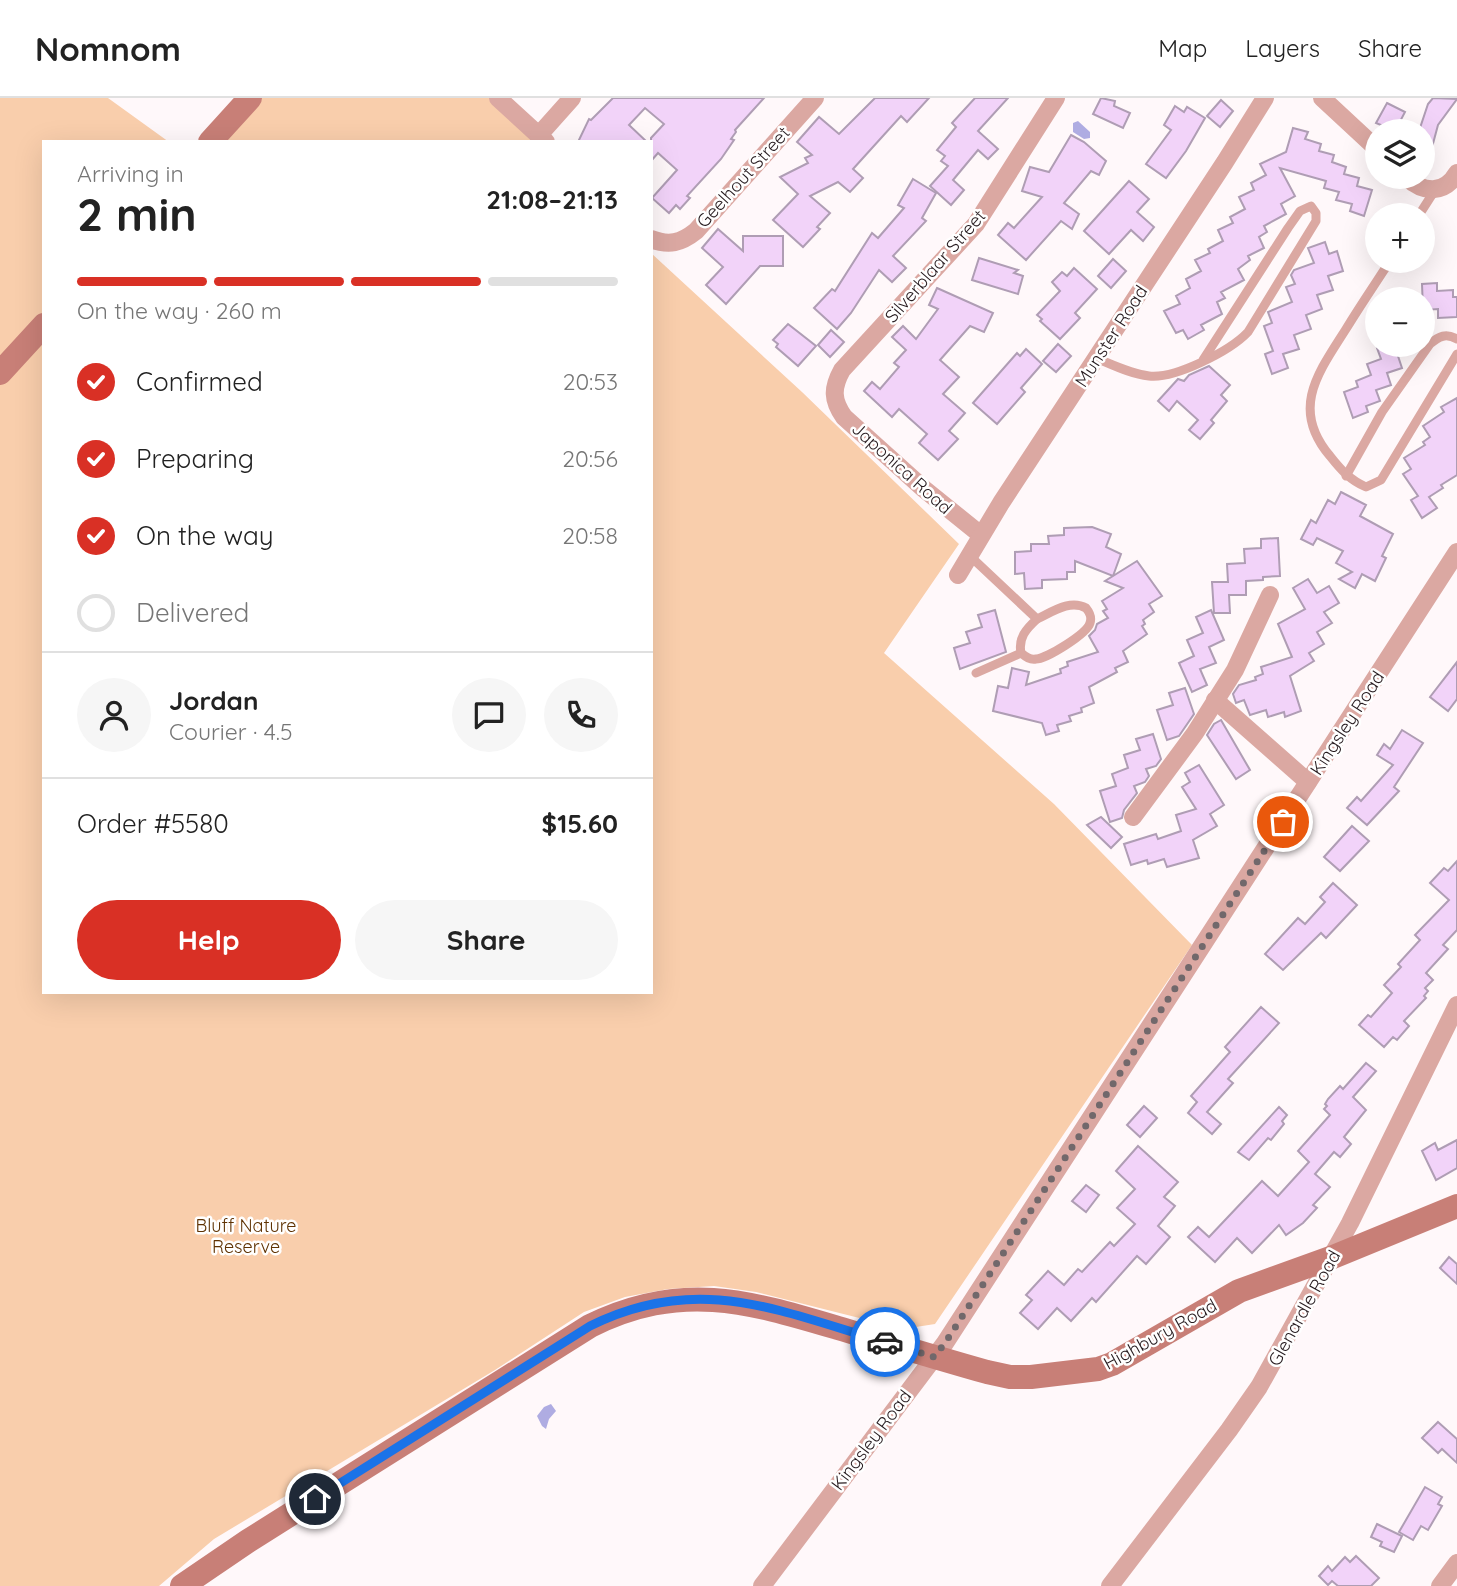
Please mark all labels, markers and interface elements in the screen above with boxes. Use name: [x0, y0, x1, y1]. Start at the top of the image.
text: Nomnom: [35, 28, 181, 69]
text: Map: [1158, 33, 1207, 63]
text: Layers: [1245, 33, 1320, 63]
text: Share: [1358, 33, 1422, 63]
map controls: [1365, 119, 1435, 357]
button: layers: [1365, 119, 1435, 189]
street label: Geelhout Street: [691, 122, 795, 232]
text: Arriving in: [77, 159, 184, 188]
text: 21:08–21:13: [486, 183, 618, 216]
text: 2 min: [77, 185, 197, 243]
button: +: [1365, 203, 1435, 273]
street label: Silverblaar Street: [880, 205, 990, 327]
street label: Munster Road: [1070, 281, 1152, 391]
button: −: [1365, 287, 1435, 357]
text: On the way · 260 m: [77, 296, 282, 325]
icon: check: [77, 363, 115, 401]
text: Confirmed: [136, 365, 263, 398]
text: 20:53: [563, 367, 618, 396]
street label: Japonica Road: [847, 417, 957, 519]
icon: check: [77, 440, 115, 478]
text: Preparing: [136, 442, 254, 475]
text: 20:56: [562, 444, 618, 473]
icon: check: [77, 517, 115, 555]
text: On the way: [136, 519, 274, 552]
text: 20:58: [562, 521, 618, 550]
text: Delivered: [136, 596, 249, 629]
street label: Kingsley Road: [1305, 667, 1389, 779]
button: person: [77, 678, 151, 752]
button: chat: [452, 678, 526, 752]
button: phone: [544, 678, 618, 752]
text: Jordan: [169, 684, 258, 717]
text: Courier · 4.5: [169, 717, 293, 746]
pin: [1253, 792, 1313, 852]
icon: bag: [1264, 803, 1302, 841]
text: Order #5580: [77, 807, 229, 840]
text: $15.60: [542, 807, 618, 840]
button: Help: [77, 900, 341, 980]
button: Share: [355, 900, 618, 980]
park label: Bluff Nature Reserve: [196, 1214, 296, 1258]
street label: Glenardle Road: [1263, 1246, 1345, 1370]
street label: Highbury Road: [1099, 1293, 1221, 1375]
courier: [850, 1307, 920, 1377]
icon: car: [866, 1323, 904, 1361]
street label: Kingsley Road: [826, 1385, 916, 1495]
pin: [285, 1469, 345, 1529]
icon: home: [296, 1480, 334, 1518]

